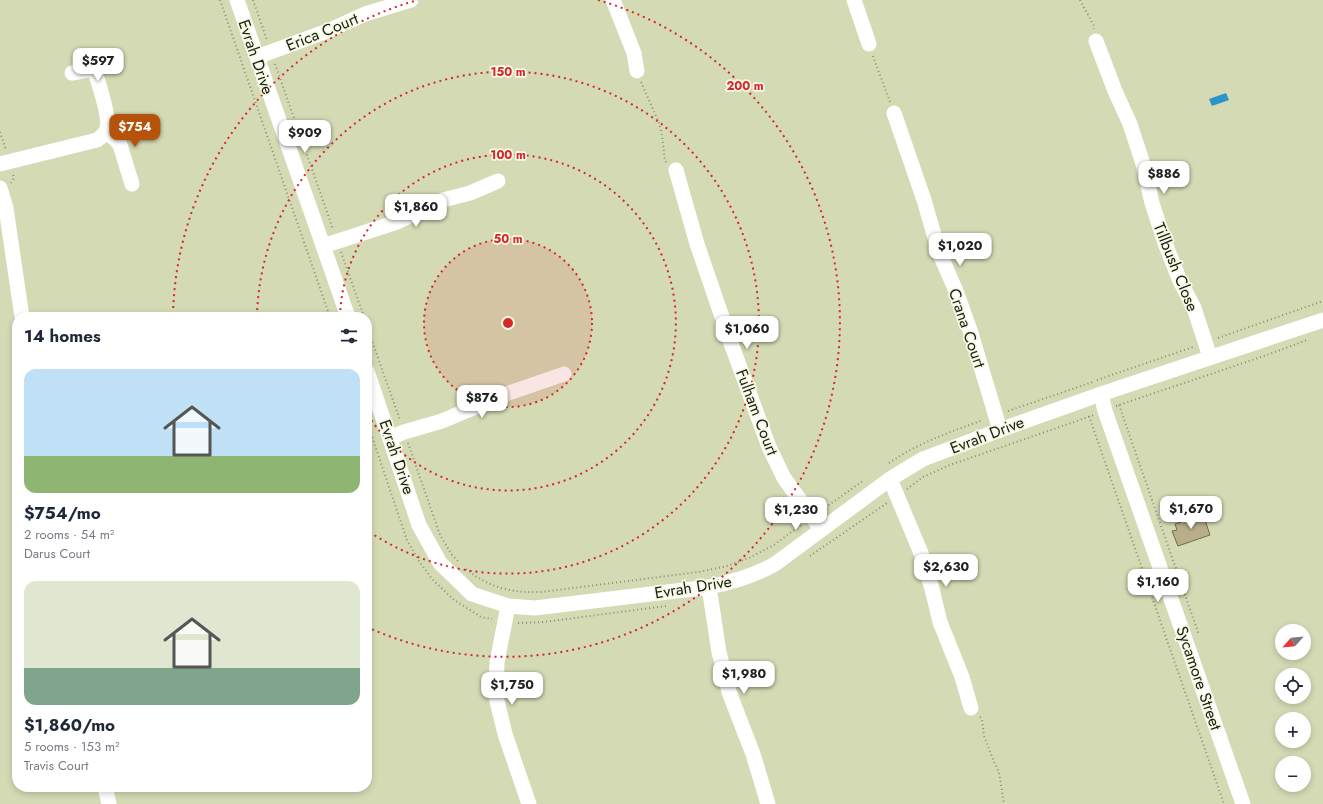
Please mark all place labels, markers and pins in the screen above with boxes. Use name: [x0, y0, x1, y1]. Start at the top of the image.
pin: $597: [74, 48, 122, 82]
pin: $754: [111, 114, 159, 148]
pin: $909: [281, 120, 329, 154]
pin: $886: [1140, 161, 1188, 195]
pin: $1,860: [383, 194, 449, 228]
pin: $1,020: [927, 233, 993, 267]
centre of rings: [501, 316, 515, 330]
pin: $1,060: [714, 316, 780, 350]
pin: $876: [458, 385, 506, 419]
pin: $1,670: [1158, 496, 1224, 530]
pin: $1,230: [763, 497, 829, 531]
pin: $2,630: [913, 554, 979, 588]
pin: $1,160: [1125, 569, 1191, 603]
pin: $1,980: [711, 661, 777, 695]
pin: $1,750: [479, 672, 545, 706]

